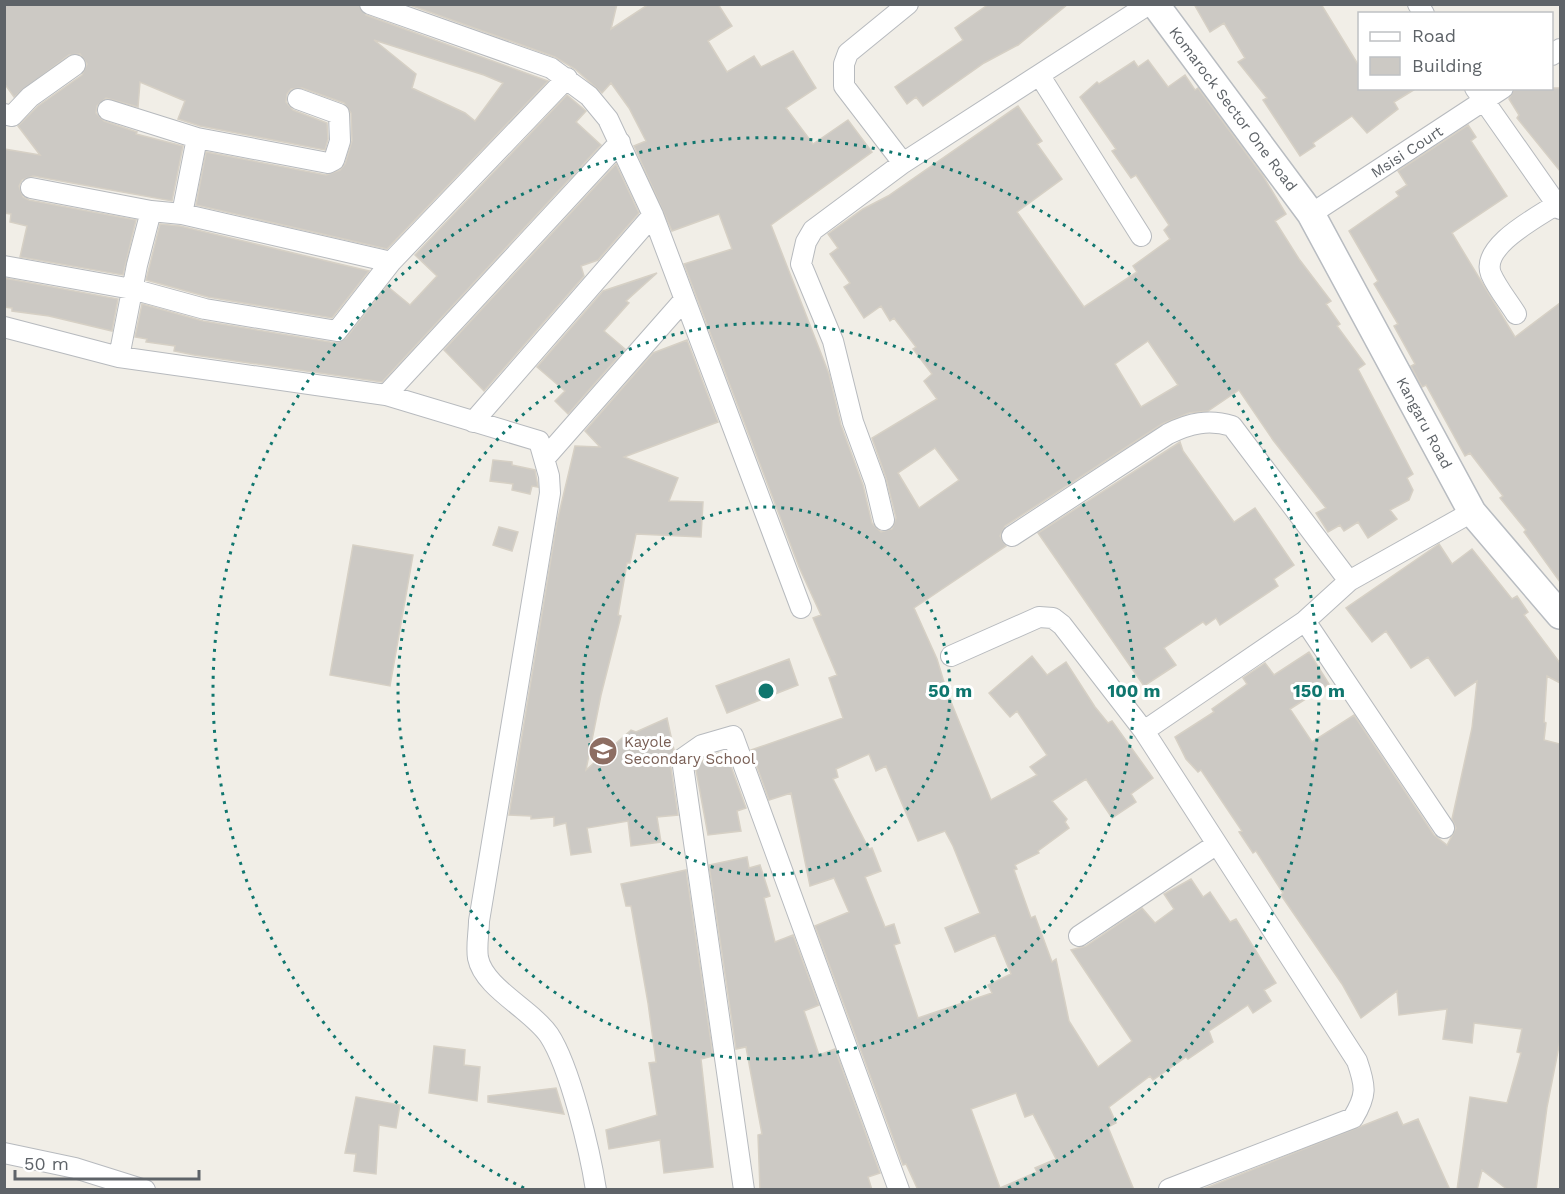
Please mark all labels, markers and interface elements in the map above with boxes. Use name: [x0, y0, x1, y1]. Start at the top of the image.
legend: [1358, 12, 1553, 90]
street label: Komarock Sector One Road: [1165, 23, 1301, 195]
text: Road: [1412, 25, 1456, 46]
text: Building: [1412, 55, 1482, 76]
street label: Msisi Court: [1368, 122, 1447, 182]
street label: Kangaru Road: [1392, 374, 1456, 472]
text: 50 m: [928, 680, 972, 701]
text: 100 m: [1107, 680, 1161, 701]
text: 150 m: [1293, 680, 1345, 701]
centre of rings: [756, 681, 776, 701]
place label: Kayole Secondary School: [624, 733, 756, 768]
school or university icon: Kayole Secondary School: [587, 735, 619, 767]
scale bar: [15, 1143, 200, 1181]
text: 50 m: [24, 1153, 69, 1174]

